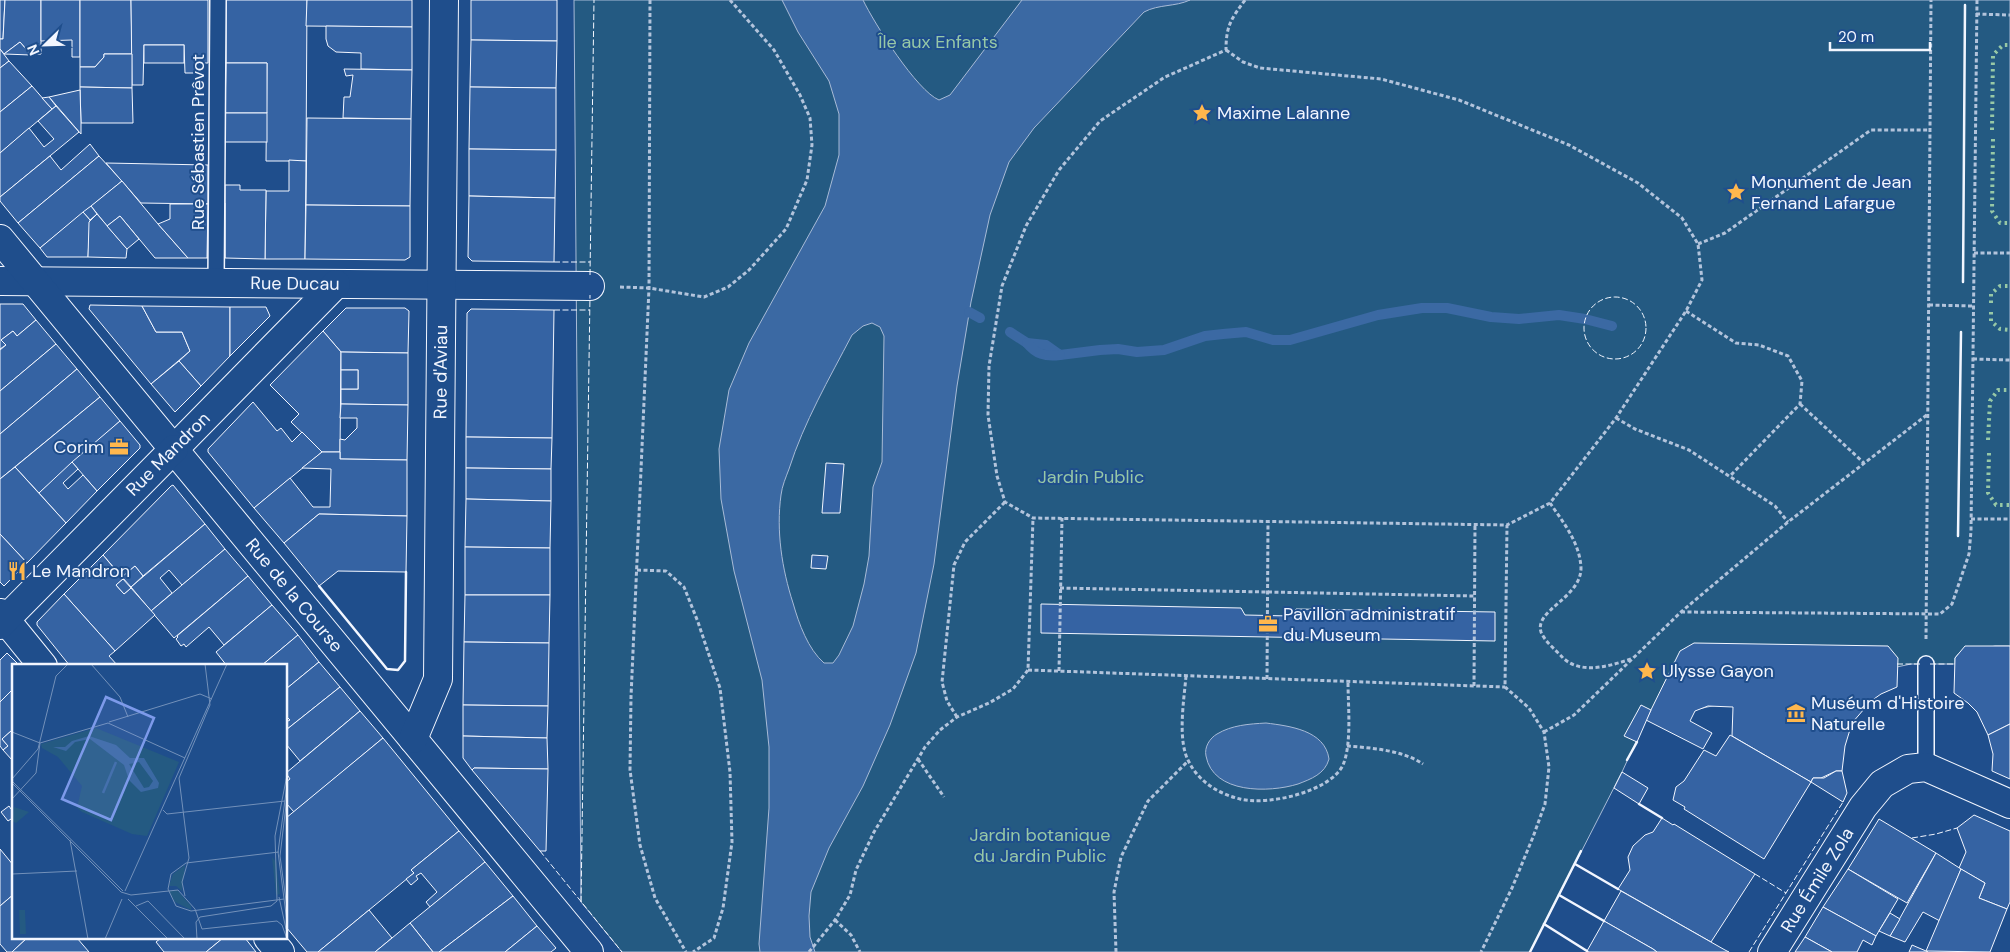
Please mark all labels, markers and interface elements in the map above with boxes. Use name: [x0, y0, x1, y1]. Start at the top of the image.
north arrow: [20, 20, 70, 70]
scale bar: [1830, 20, 1930, 52]
text: 20 m: [1838, 27, 1874, 47]
park label: Île aux Enfants: [877, 30, 998, 54]
text: N: [23, 42, 43, 58]
street label: Rue Sébastien Prêvot: [186, 54, 210, 230]
place label: Maxime Lalanne: [1217, 101, 1350, 125]
place icon: Maxime Lalanne: [1191, 102, 1213, 124]
place label: Monument de Jean Fernand Lafargue: [1751, 170, 1912, 215]
place icon: Monument de Jean Fernand Lafargue: [1725, 181, 1747, 203]
street label: Rue Ducau: [250, 271, 340, 296]
street label: Rue d'Aviau: [428, 325, 453, 419]
street label: Rue Mandron: [121, 407, 215, 501]
place label: Corim: [53, 435, 104, 459]
office icon: Corim: [108, 436, 130, 458]
park label: Jardin Public: [1038, 465, 1144, 489]
street label: Rue de la Course: [240, 533, 348, 657]
place label: Le Mandron: [32, 559, 130, 583]
restaurant icon: Le Mandron: [6, 560, 28, 582]
place label: Pavillon administratif du Museum: [1283, 602, 1456, 647]
office icon: Pavillon administratif du Museum: [1257, 613, 1279, 635]
place label: Ulysse Gayon: [1662, 659, 1774, 683]
place icon: Ulysse Gayon: [1636, 660, 1658, 682]
inset map: [12, 664, 288, 940]
place label: Muséum d'Histoire Naturelle: [1811, 691, 1965, 736]
museum icon: Muséum d'Histoire Naturelle: [1785, 702, 1807, 724]
park label: Jardin botanique du Jardin Public: [970, 823, 1110, 868]
street label: Rue Émile Zola: [1775, 823, 1859, 937]

